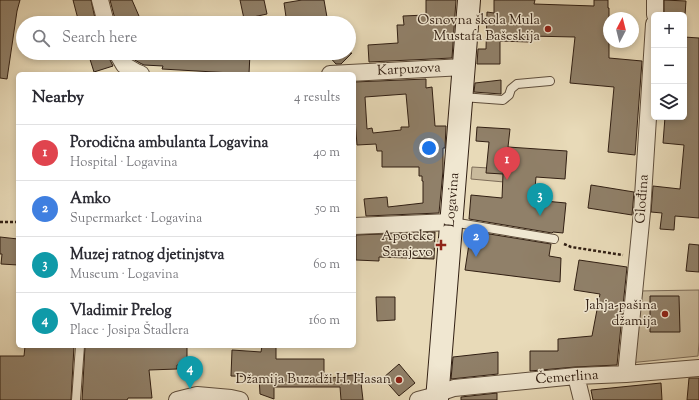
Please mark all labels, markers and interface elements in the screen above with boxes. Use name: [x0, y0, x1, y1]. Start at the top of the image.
place label: Osnovna škola Mula Mustafa Bašeskija: [417, 11, 541, 47]
north arrow: [603, 12, 639, 48]
map controls: [651, 12, 687, 120]
button: +: [651, 12, 687, 48]
search box: [16, 16, 356, 60]
marker: Osnovna škola Mula Mustafa Bašeskija: [543, 24, 553, 34]
icon: search: [30, 27, 52, 49]
text: Search here: [62, 28, 137, 49]
button: −: [651, 48, 687, 84]
street label: Karpuzova: [377, 58, 442, 82]
button: layers: [651, 84, 687, 120]
text: Nearby: [32, 86, 84, 110]
text: 4 results: [294, 89, 340, 107]
text: Porodična ambulanta Logavina: [70, 133, 269, 154]
your location: [419, 138, 439, 158]
text: 1: [43, 144, 47, 162]
text: 40 m: [313, 144, 340, 162]
pin: 1: [494, 147, 520, 180]
text: Hospital · Logavina: [70, 154, 178, 172]
street label: Logavina: [441, 171, 465, 228]
street label: Glođina: [631, 173, 655, 224]
pin: 3: [527, 183, 553, 216]
text: Amko: [70, 189, 111, 210]
text: 2: [42, 200, 48, 218]
text: 50 m: [315, 200, 340, 218]
text: Supermarket · Logavina: [70, 210, 202, 228]
pin: 2: [463, 224, 489, 257]
place label: Apoteke Sarajevo: [381, 227, 433, 263]
marker: Apoteke Sarajevo: [436, 240, 446, 250]
text: Muzej ratnog djetinjstva: [70, 245, 225, 266]
text: 3: [42, 256, 48, 274]
text: 60 m: [313, 256, 340, 274]
text: Museum · Logavina: [70, 266, 179, 284]
place label: Jahja-pašina džamija: [584, 296, 658, 332]
text: Vladimir Prelog: [70, 301, 172, 322]
marker: Jahja-pašina džamija: [660, 309, 670, 319]
text: 4: [42, 312, 48, 330]
text: 160 m: [309, 312, 340, 330]
text: Place · Josipa Štadlera: [70, 322, 189, 340]
pin: 4: [177, 356, 203, 389]
street label: Čemerlina: [535, 366, 600, 390]
place label: Džamija Buzadži H. Hasan: [235, 370, 391, 390]
marker: Džamija Buzadži H. Hasan: [394, 375, 404, 385]

